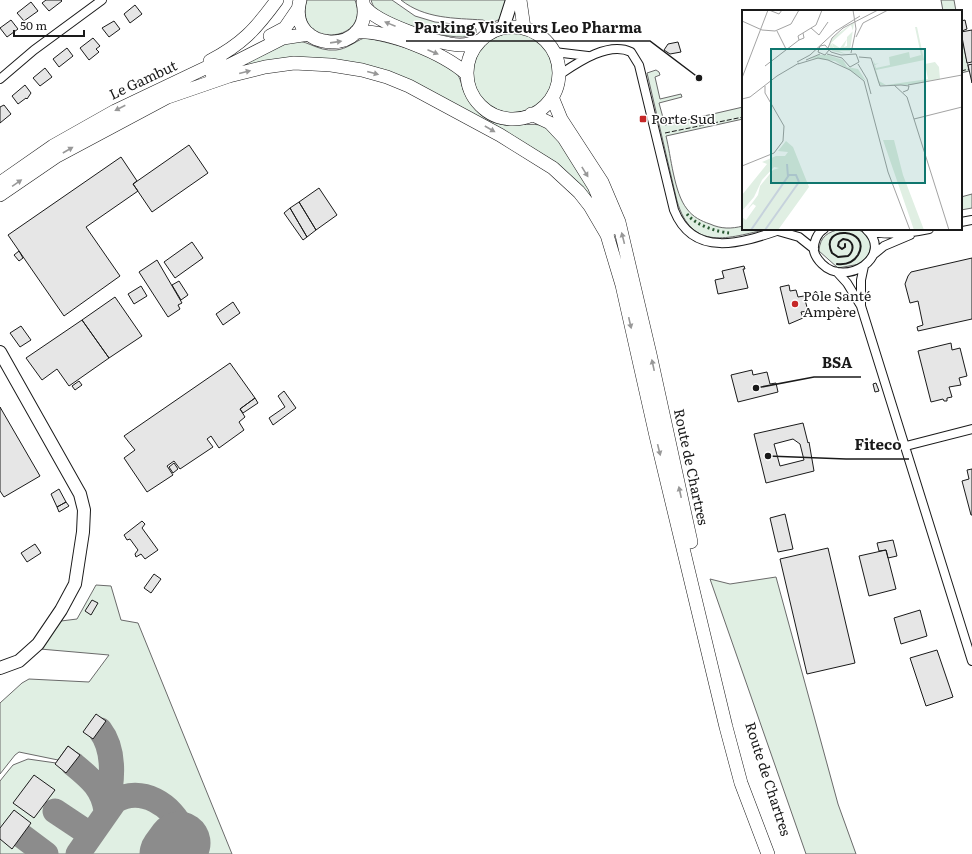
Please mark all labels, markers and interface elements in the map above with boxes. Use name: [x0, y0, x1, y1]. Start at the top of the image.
inset map: [742, 10, 962, 230]
scale bar: [14, 12, 84, 38]
callout: Parking Visiteurs Leo Pharma: [406, 14, 650, 41]
text: Parking Visiteurs Leo Pharma: [414, 15, 642, 38]
text: 50 m: [20, 16, 47, 34]
one-way arrow: [383, 20, 395, 26]
one-way arrow: [330, 38, 342, 44]
one-way arrow: [428, 50, 440, 56]
street label: Le Gambut: [105, 55, 180, 104]
one-way arrow: [238, 68, 251, 74]
one-way arrow: [367, 70, 379, 76]
one-way arrow: [114, 105, 126, 111]
place label: Porte Sud: [651, 108, 716, 128]
marker: Porte Sud: [638, 114, 648, 124]
one-way arrow: [484, 125, 496, 132]
one-way arrow: [62, 147, 74, 154]
one-way arrow: [581, 166, 588, 178]
one-way arrow: [12, 179, 23, 187]
one-way arrow: [620, 232, 626, 245]
place label: Pôle Santé Ampère: [803, 285, 871, 321]
marker: Pôle Santé Ampère: [790, 299, 800, 309]
one-way arrow: [628, 317, 634, 329]
callout: BSA: [814, 350, 861, 377]
text: BSA: [822, 350, 853, 373]
one-way arrow: [649, 359, 655, 371]
street label: Route de Chartres: [670, 407, 714, 527]
callout: Fiteco: [846, 432, 909, 459]
text: Fiteco: [854, 432, 902, 455]
one-way arrow: [656, 444, 662, 456]
one-way arrow: [676, 486, 682, 498]
street label: Route de Chartres: [741, 719, 797, 838]

